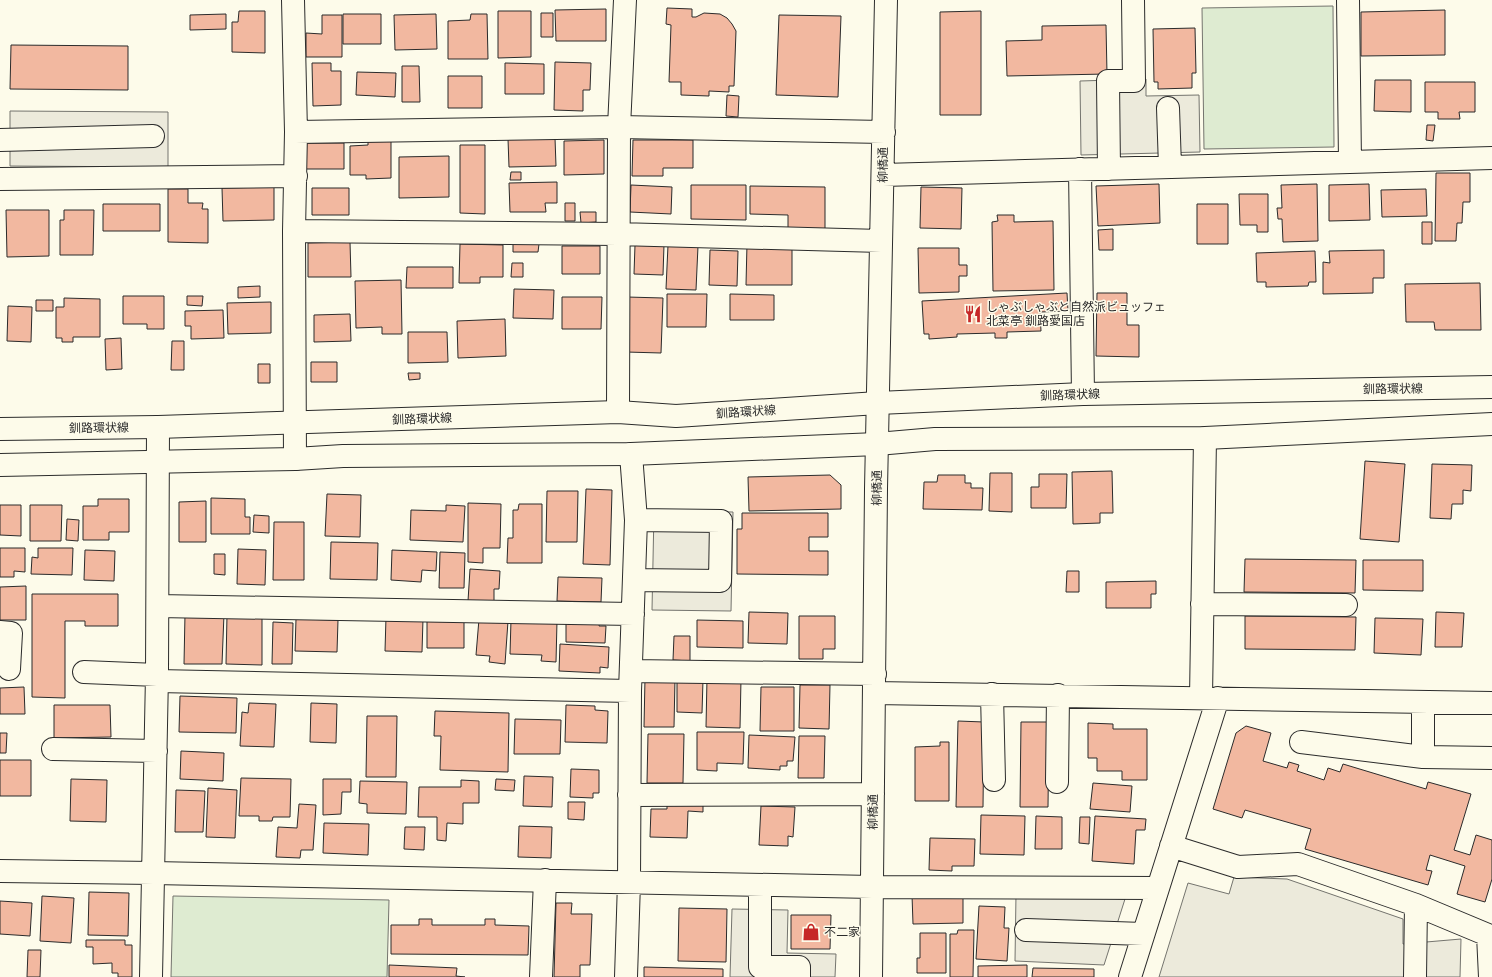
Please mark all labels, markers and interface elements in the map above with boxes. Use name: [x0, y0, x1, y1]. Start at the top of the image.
street label: 柳橋通: [875, 147, 891, 183]
place label: しゃぶしゃぶと自然派ビュッフェ 北菜亭 釧路愛国店: [986, 299, 1166, 329]
restaurant icon: しゃぶしゃぶと自然派ビュッフェ 北菜亭 釧路愛国店: [963, 304, 983, 324]
street label: 釧路環状線: [1363, 380, 1423, 398]
street label: 釧路環状線: [1040, 386, 1100, 404]
street label: 釧路環状線: [716, 402, 776, 422]
street label: 釧路環状線: [392, 410, 452, 428]
street label: 釧路環状線: [69, 419, 129, 437]
street label: 柳橋通: [869, 470, 885, 506]
street label: 柳橋通: [865, 794, 881, 830]
shop icon: 不二家: [801, 922, 821, 942]
place label: 不二家: [824, 924, 860, 940]

